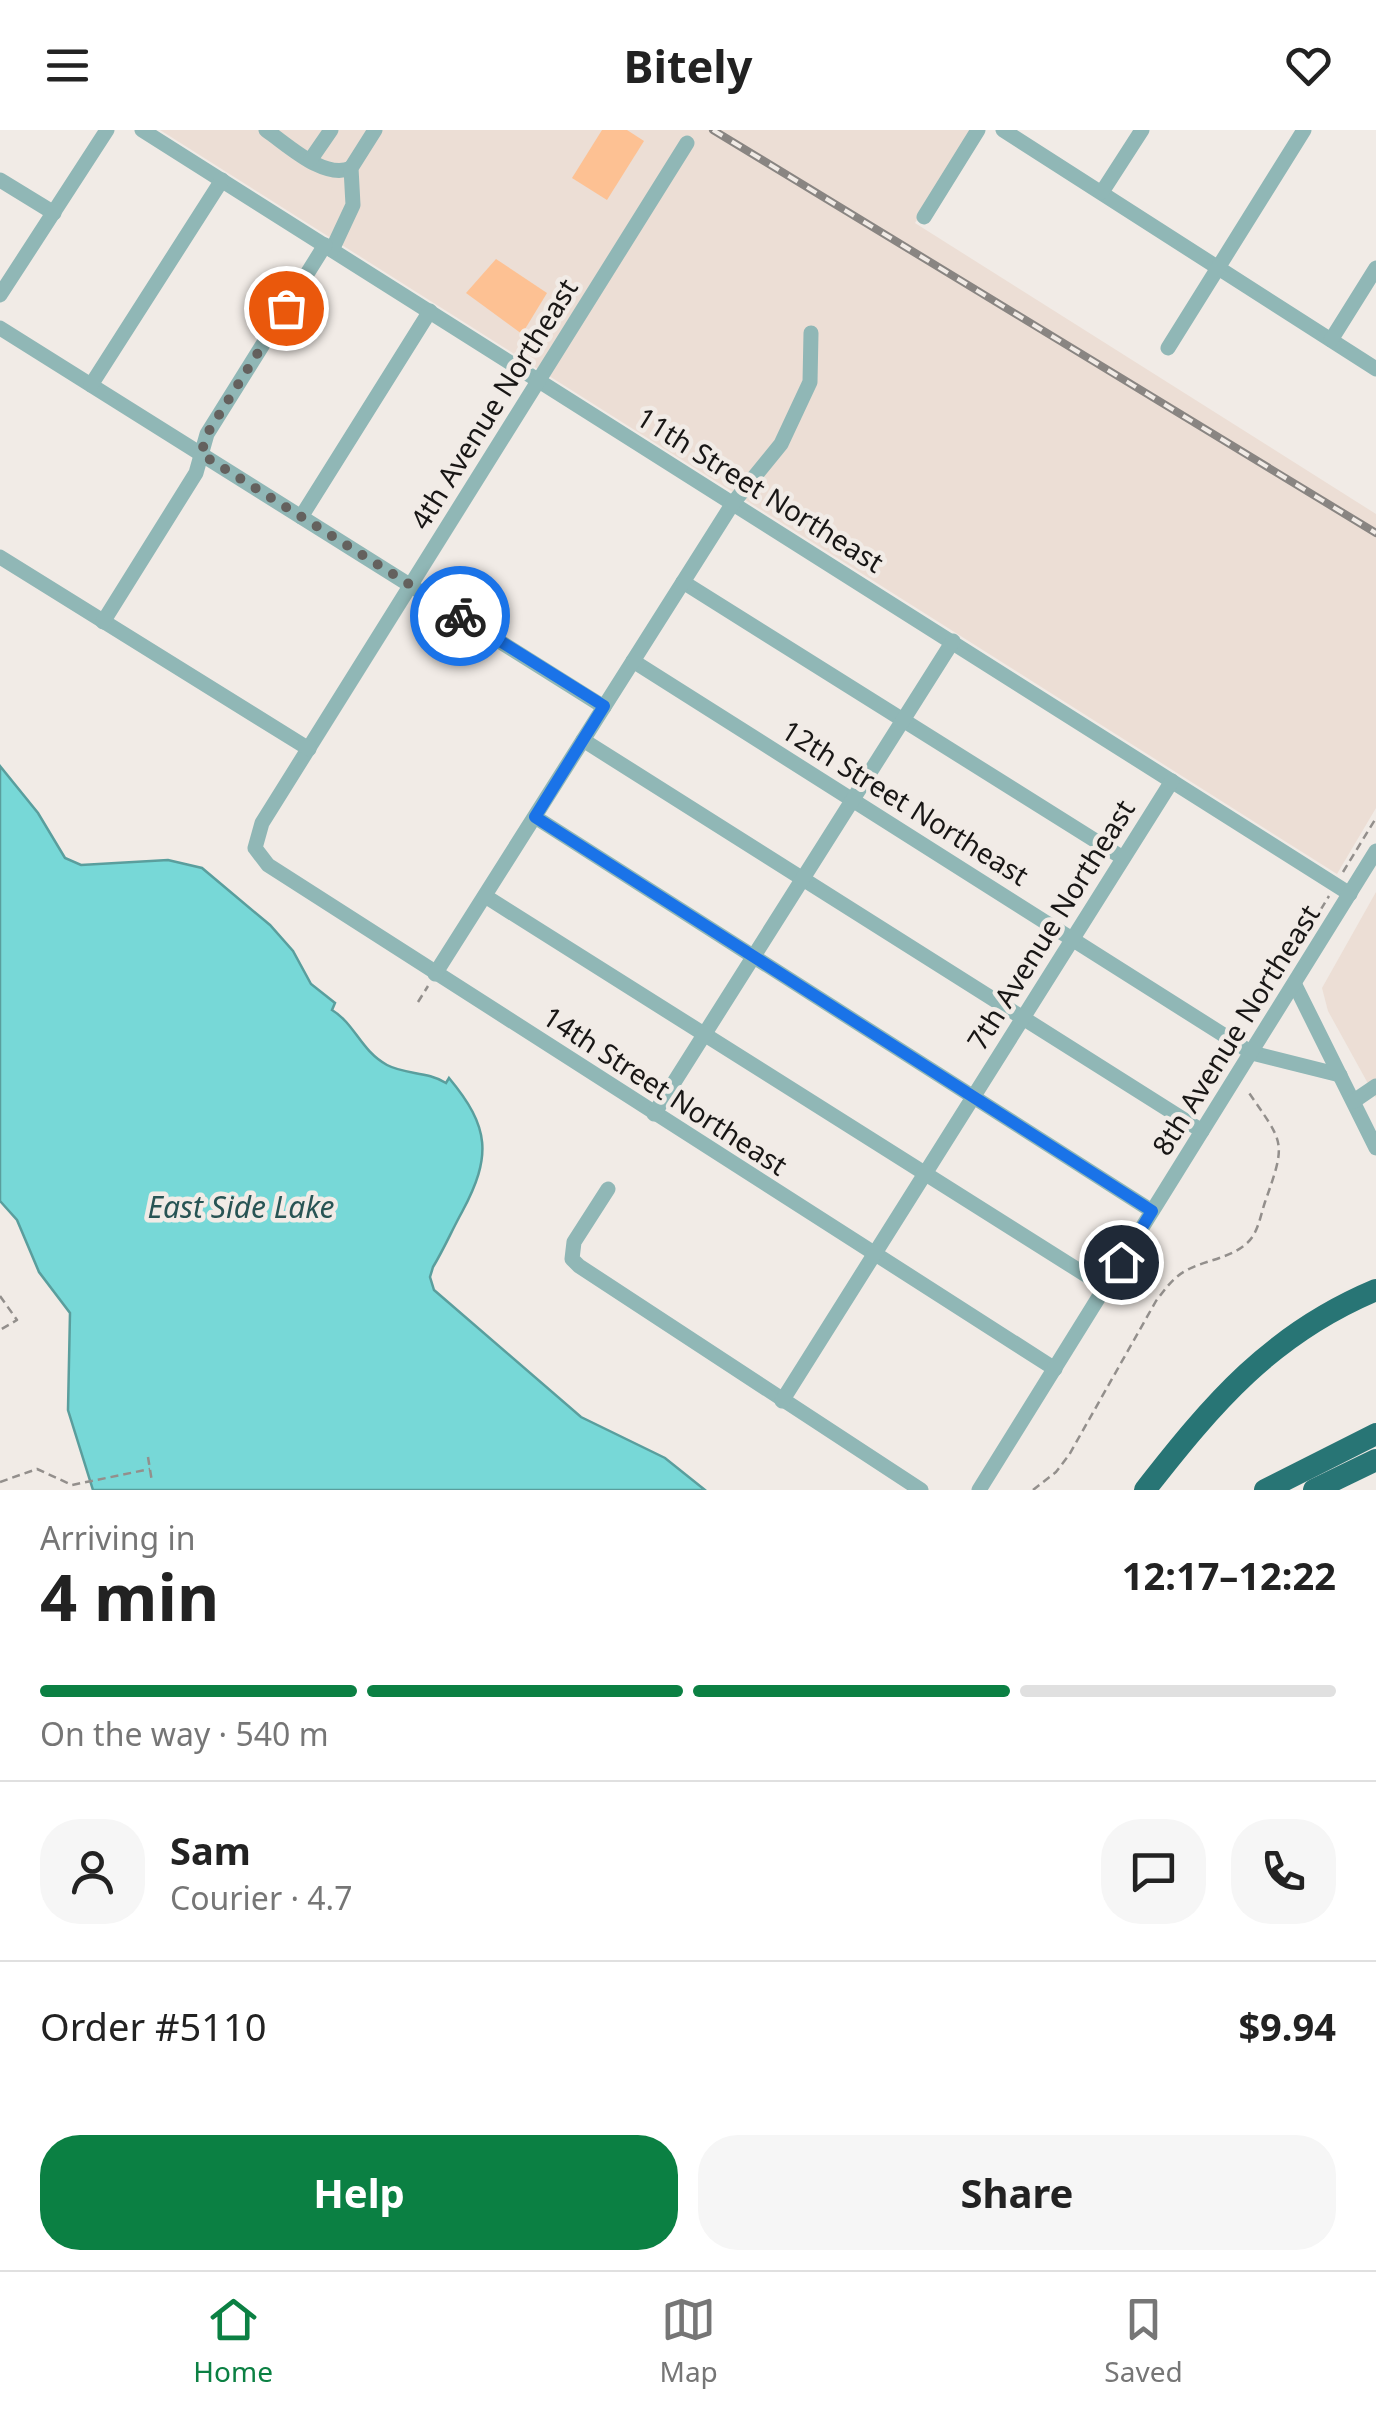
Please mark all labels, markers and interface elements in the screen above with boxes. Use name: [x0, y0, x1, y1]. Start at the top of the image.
text: Bitely: [624, 35, 752, 96]
icon: menu: [40, 38, 95, 93]
icon: heart: [1281, 38, 1336, 93]
pin: [244, 266, 329, 351]
street label: 4th Avenue Northeast: [401, 271, 586, 536]
icon: bag: [259, 281, 314, 336]
street label: 11th Street Northeast: [630, 398, 891, 581]
courier: [410, 566, 510, 666]
icon: bike: [433, 589, 488, 644]
street label: 12th Street Northeast: [775, 711, 1036, 894]
street label: 7th Avenue Northeast: [958, 792, 1143, 1057]
street label: 8th Avenue Northeast: [1143, 897, 1328, 1162]
street label: 14th Street Northeast: [536, 997, 795, 1184]
water label: East Side Lake: [148, 1186, 334, 1227]
pin: [1079, 1220, 1164, 1305]
icon: home: [1094, 1235, 1149, 1290]
text: Arriving in: [40, 1516, 195, 1559]
text: 12:17–12:22: [1122, 1549, 1336, 1601]
text: 4 min: [40, 1552, 219, 1640]
text: On the way · 540 m: [40, 1712, 329, 1755]
button: person: [40, 1819, 145, 1924]
button: chat: [1101, 1819, 1206, 1924]
button: phone: [1231, 1819, 1336, 1924]
text: Sam: [170, 1824, 251, 1876]
text: Courier · 4.7: [170, 1876, 353, 1919]
text: Order #5110: [40, 2000, 266, 2052]
text: $9.94: [1238, 2000, 1336, 2052]
button: Help: [40, 2135, 678, 2250]
button: Share: [698, 2135, 1336, 2250]
tab: Home: [193, 2292, 273, 2390]
tab: Map: [659, 2292, 718, 2390]
tab: Saved: [1104, 2292, 1183, 2390]

